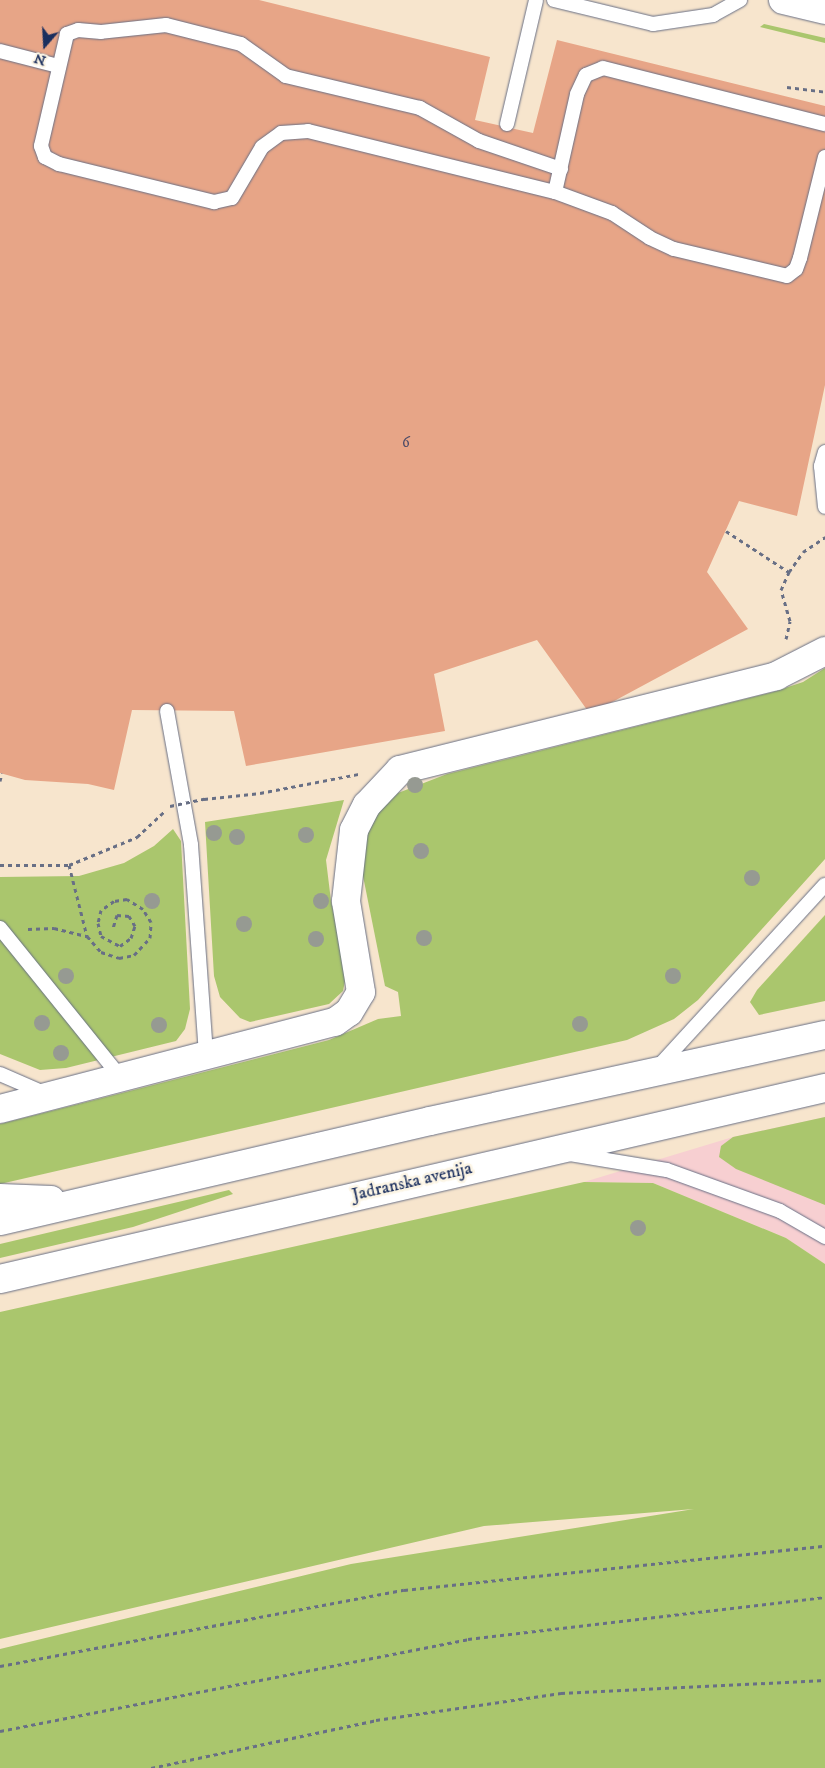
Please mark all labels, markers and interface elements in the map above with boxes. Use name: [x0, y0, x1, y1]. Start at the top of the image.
north arrow: [20, 20, 70, 70]
text: N: [32, 49, 48, 70]
house number: 6: [402, 434, 410, 452]
street label: Jadranska avenija: [350, 1158, 474, 1206]

